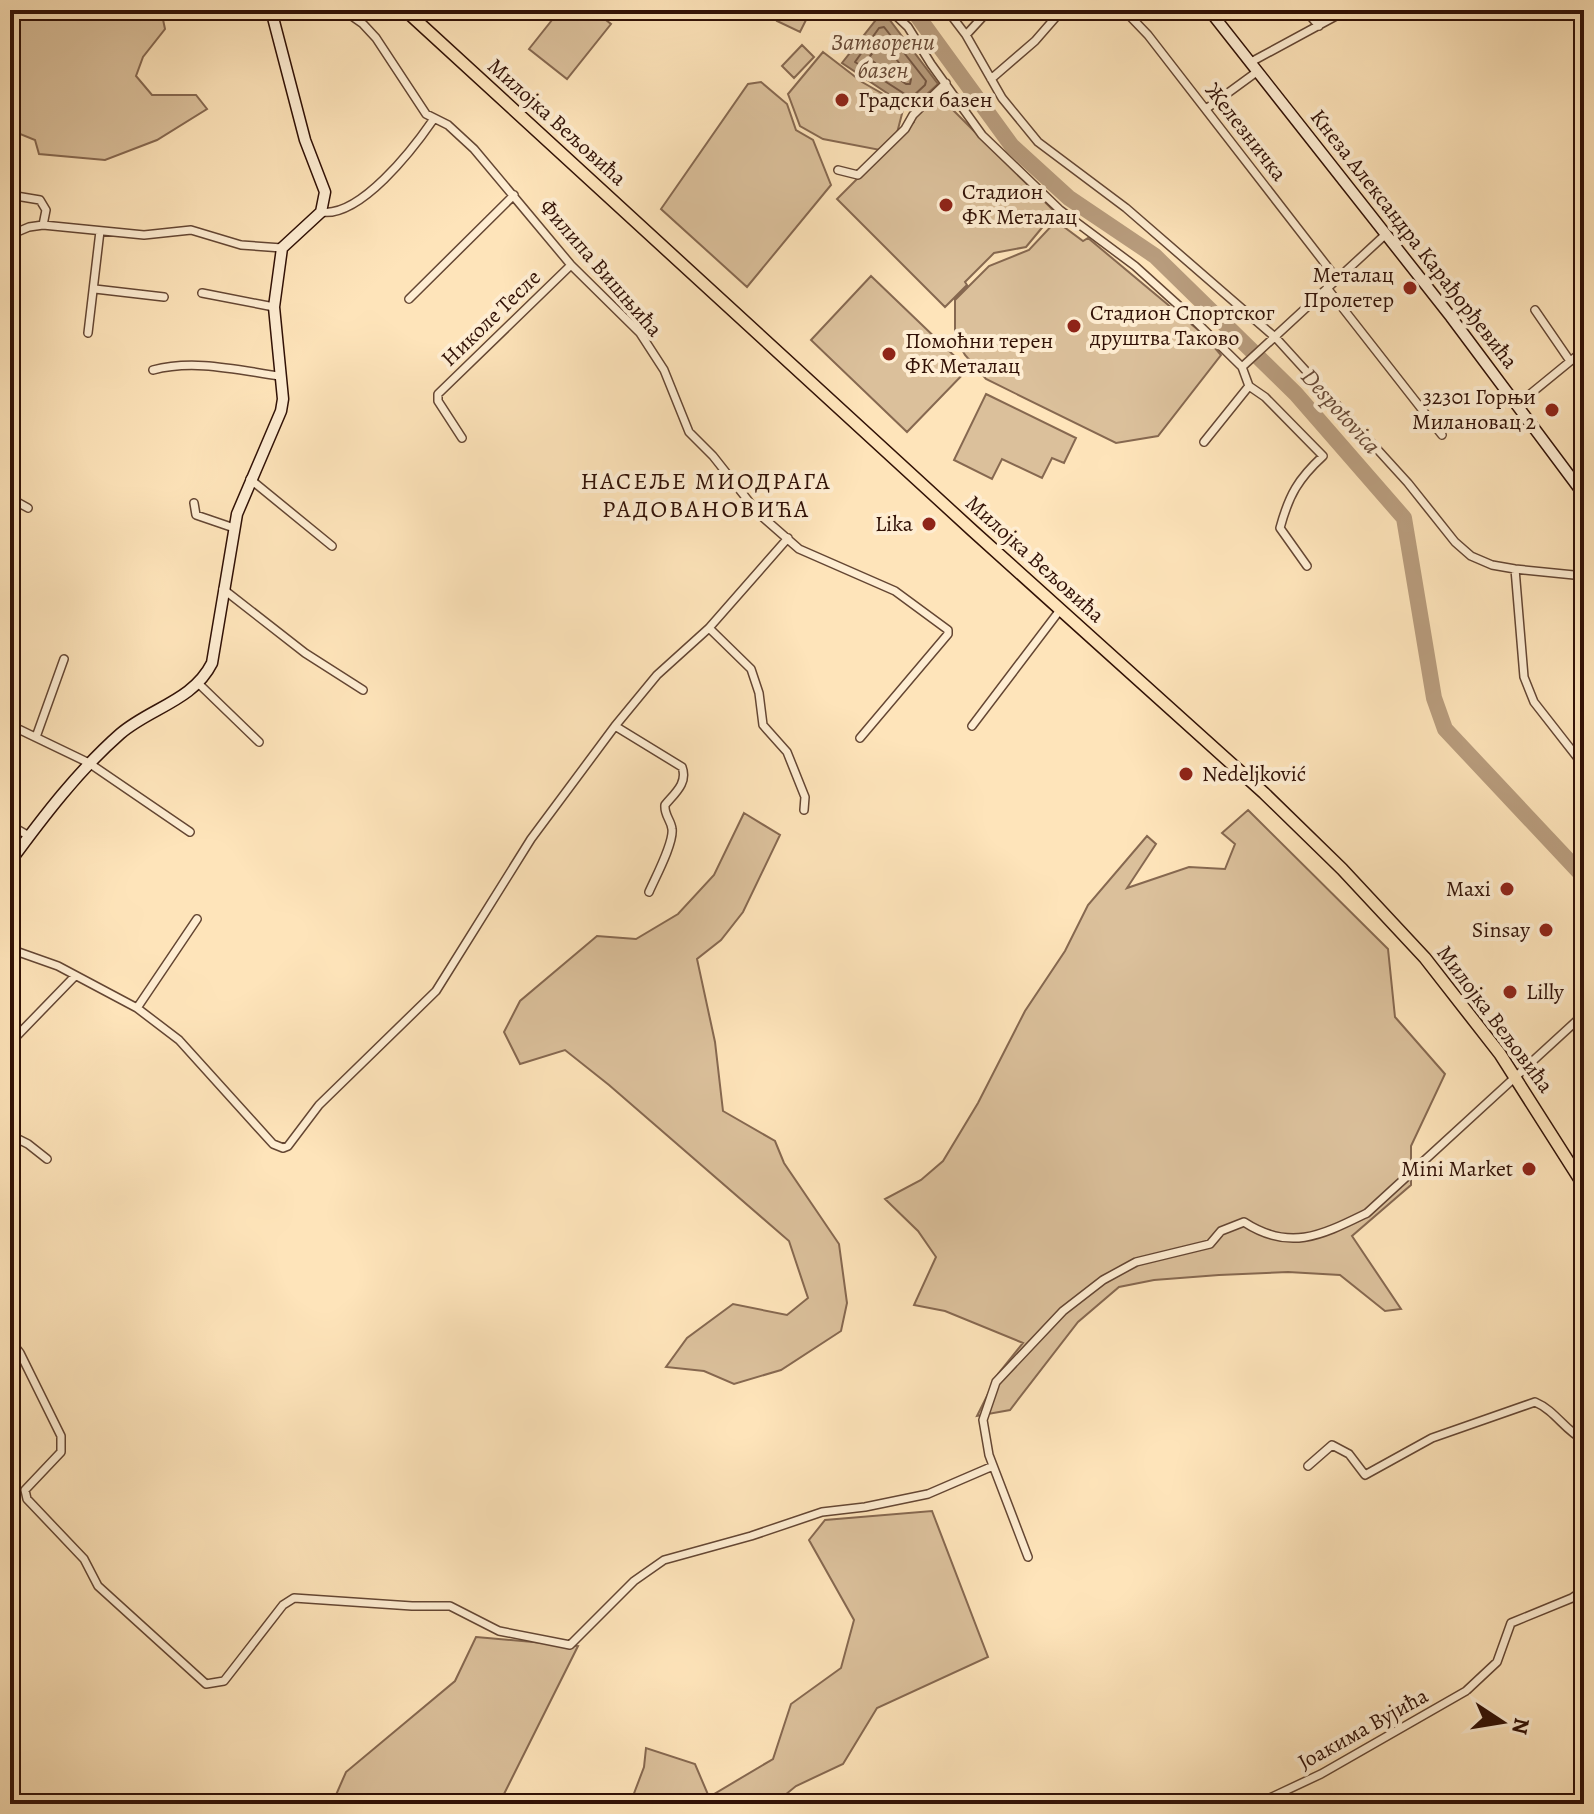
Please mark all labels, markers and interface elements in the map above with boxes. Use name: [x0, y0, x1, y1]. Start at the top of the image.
water label: Затворени базен: [831, 26, 935, 86]
street label: Милојка Вељовића: [481, 51, 634, 193]
street label: Железничка: [1198, 77, 1294, 188]
place label: Градски базен: [858, 85, 993, 115]
marker: Градски базен: [833, 91, 851, 109]
street label: Кнеза Александра Карађорђевића: [1303, 103, 1525, 376]
place label: Стадион ФК Металац: [962, 177, 1077, 232]
street label: Филипа Вишњића: [533, 193, 670, 344]
marker: Стадион ФК Металац: [937, 196, 955, 214]
place label: Металац Пролетер: [1303, 260, 1394, 315]
street label: Николе Тесле: [435, 263, 547, 373]
marker: Металац Пролетер: [1401, 279, 1419, 297]
place label: Стадион Спортског друштва Таково: [1089, 298, 1275, 353]
marker: Стадион Спортског друштва Таково: [1065, 317, 1083, 335]
place label: Помоћни терен ФК Металац: [905, 326, 1053, 381]
marker: Помоћни терен ФК Металац: [880, 345, 898, 363]
water label: Despotovica: [1294, 361, 1388, 461]
place label: 32301 Горњи Милановац 2: [1412, 382, 1536, 437]
marker: 32301 Горњи Милановац 2: [1543, 401, 1561, 419]
district label: НАСЕЉЕ МИОДРАГА РАДОВАНОВИЋА: [580, 465, 832, 525]
street label: Милојка Вељовића: [959, 488, 1112, 630]
place label: Lika: [875, 509, 914, 539]
marker: Lika: [920, 515, 938, 533]
place label: Nedeljković: [1202, 759, 1306, 789]
marker: Nedeljković: [1177, 765, 1195, 783]
place label: Maxi: [1446, 874, 1491, 904]
marker: Maxi: [1498, 880, 1516, 898]
place label: Sinsay: [1472, 915, 1530, 945]
marker: Sinsay: [1537, 921, 1555, 939]
street label: Милојка Вељовића: [1429, 939, 1561, 1100]
place label: Lilly: [1526, 977, 1564, 1007]
marker: Lilly: [1501, 983, 1519, 1001]
place label: Mini Market: [1401, 1154, 1513, 1184]
marker: Mini Market: [1520, 1160, 1538, 1178]
street label: Јоакима Вујића: [1293, 1680, 1434, 1777]
north arrow: [1462, 1682, 1542, 1762]
text: N: [1504, 1715, 1537, 1737]

